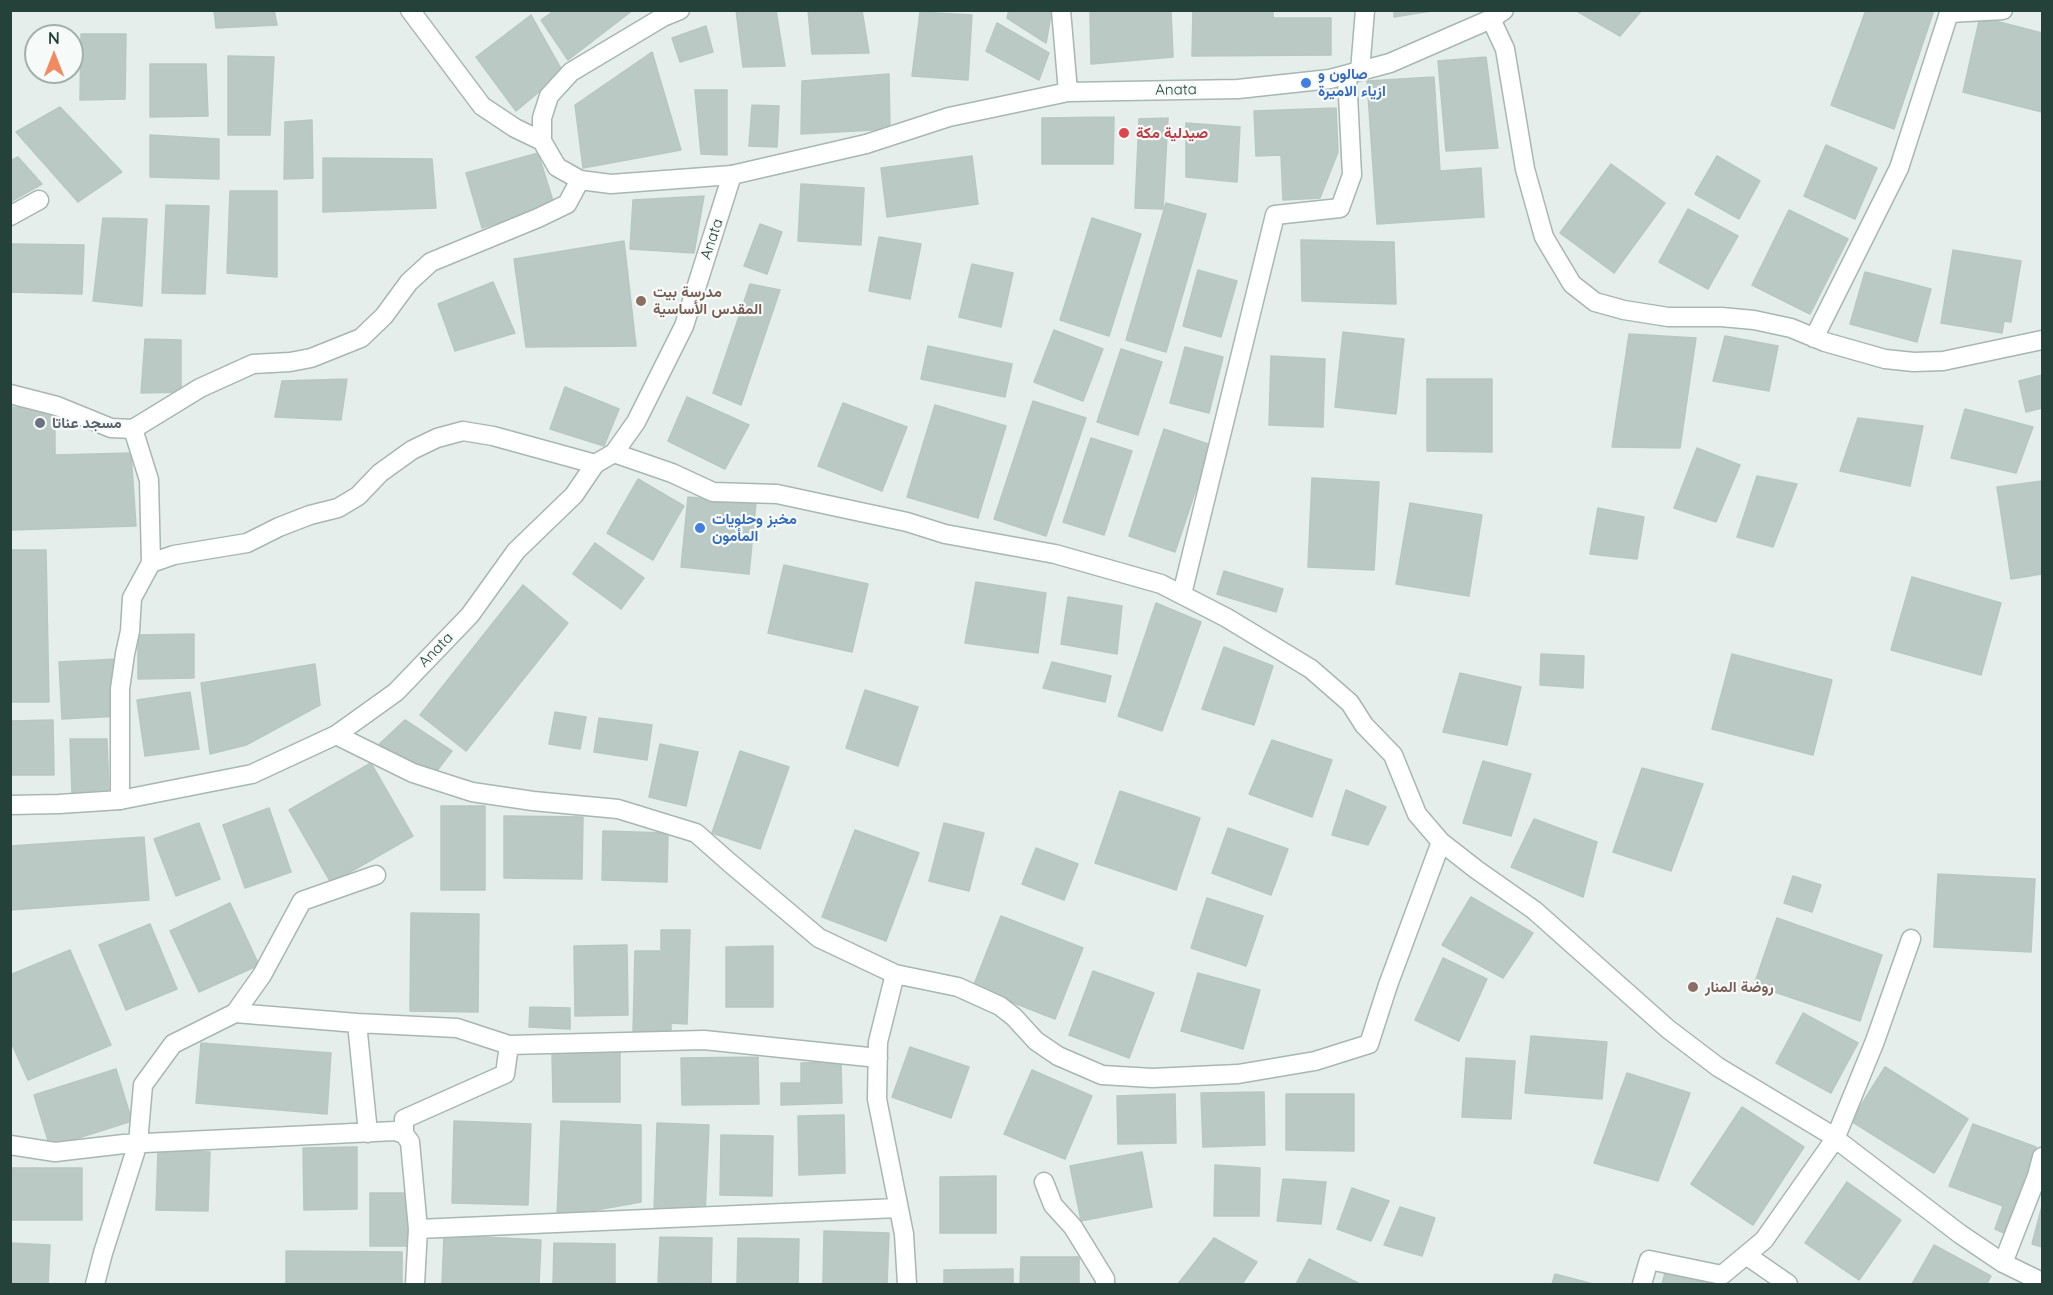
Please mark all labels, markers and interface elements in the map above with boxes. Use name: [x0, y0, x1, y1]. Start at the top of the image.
north arrow: [24, 24, 84, 84]
text: N: [48, 28, 60, 48]
place label: صالون و ازياء الاميرة: [1318, 65, 1386, 100]
marker: صالون و ازياء الاميرة: [1299, 76, 1313, 90]
street label: Anata: [1155, 81, 1197, 99]
place label: صيدلية مكة: [1136, 124, 1208, 142]
marker: صيدلية مكة: [1117, 126, 1131, 140]
street label: Anata: [697, 216, 727, 262]
place label: مدرسة بيت المقدس الأساسية: [653, 283, 762, 318]
marker: مدرسة بيت المقدس الأساسية: [634, 294, 648, 308]
place label: مسجد عناتا: [52, 414, 122, 432]
marker: مسجد عناتا: [33, 416, 47, 430]
place label: مخبز وحلويات المأمون: [712, 510, 797, 545]
marker: مخبز وحلويات المأمون: [693, 521, 707, 535]
street label: Anata: [415, 629, 457, 671]
place label: روضة المنار: [1705, 978, 1774, 996]
marker: روضة المنار: [1686, 980, 1700, 994]

